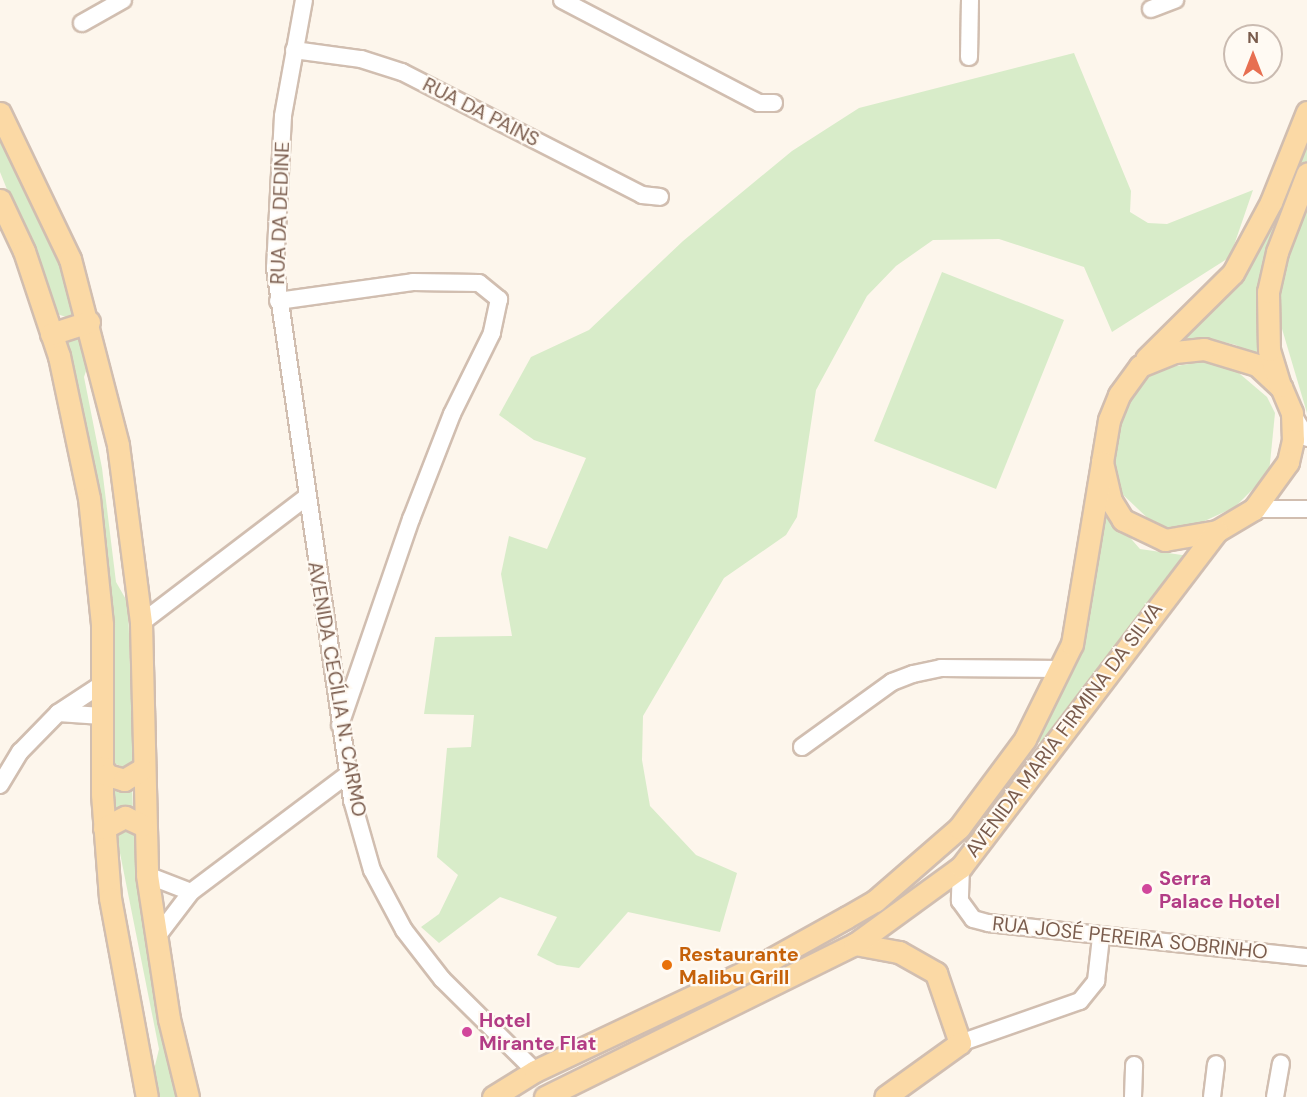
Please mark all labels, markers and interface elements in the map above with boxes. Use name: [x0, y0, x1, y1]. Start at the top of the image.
north arrow: [1223, 24, 1283, 84]
text: N: [1247, 27, 1259, 48]
street label: RUA DA PAINS: [419, 72, 543, 152]
street label: RUA DA DEDINE: [266, 141, 294, 285]
street label: AVENIDA CECÍLIA N. CARMO: [303, 559, 371, 819]
street label: AVENIDA MARIA FIRMINA DA SILVA: [960, 598, 1168, 862]
place label: Serra Palace Hotel: [1159, 866, 1280, 913]
marker: Serra Palace Hotel: [1140, 882, 1154, 896]
street label: RUA JOSÉ PEREIRA SOBRINHO: [991, 912, 1269, 964]
place label: Restaurante Malibu Grill: [679, 942, 799, 989]
marker: Restaurante Malibu Grill: [660, 958, 674, 972]
place label: Hotel Mirante Flat: [479, 1008, 596, 1055]
marker: Hotel Mirante Flat: [460, 1025, 474, 1039]

